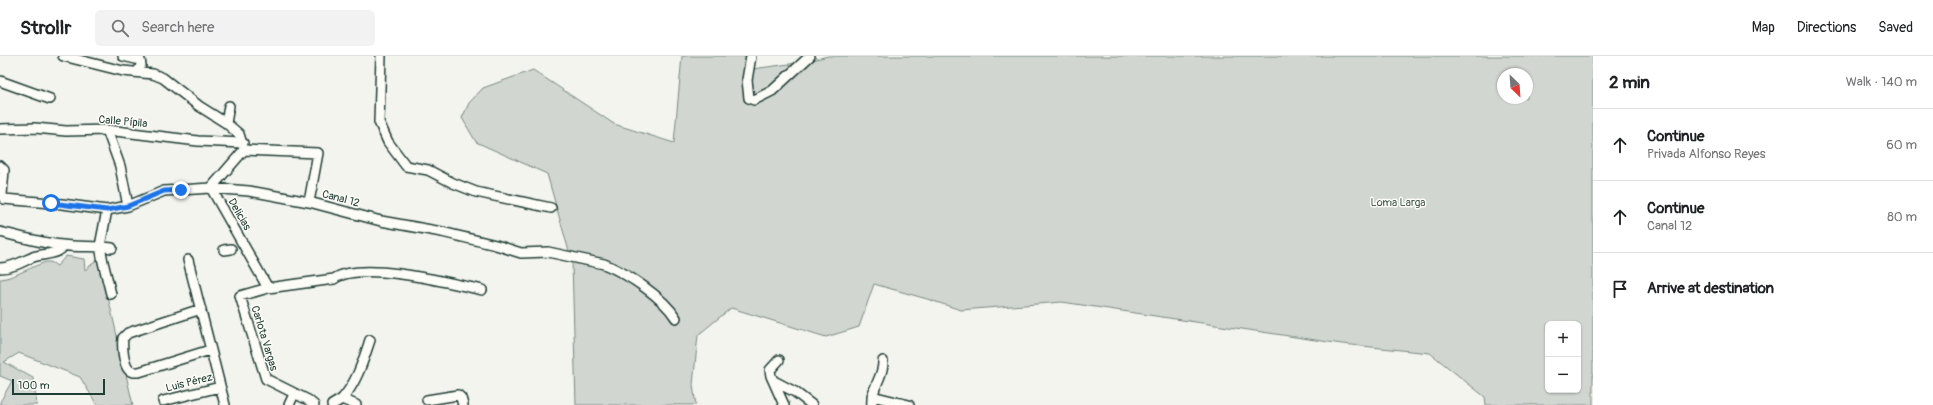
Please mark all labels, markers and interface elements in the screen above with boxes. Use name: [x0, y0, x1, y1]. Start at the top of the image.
search box: [95, 10, 375, 46]
text: Strollr: [20, 16, 71, 40]
icon: search: [109, 17, 131, 39]
text: Search here: [141, 18, 214, 37]
text: Map: [1752, 19, 1775, 36]
text: Directions: [1797, 19, 1856, 36]
text: Saved: [1878, 19, 1913, 36]
north arrow: [1497, 68, 1533, 104]
text: 2 min: [1609, 72, 1650, 93]
text: Walk · 140 m: [1846, 74, 1917, 90]
street label: Calle Pípila: [98, 113, 148, 130]
text: Continue: [1647, 127, 1705, 146]
icon: ahead: [1609, 134, 1631, 156]
text: 60 m: [1886, 137, 1917, 153]
text: Privada Alfonso Reyes: [1647, 146, 1766, 162]
route end: [172, 181, 190, 199]
street label: Canal 12: [321, 187, 361, 210]
route start: [42, 194, 60, 212]
street label: Delicias: [225, 196, 254, 232]
park label: Loma Larga: [1371, 196, 1425, 209]
text: Continue: [1647, 199, 1705, 218]
icon: ahead: [1609, 206, 1631, 228]
text: 80 m: [1887, 209, 1917, 225]
text: Canal 12: [1647, 218, 1692, 234]
icon: arrive: [1609, 278, 1631, 300]
text: Arrive at destination: [1647, 279, 1774, 298]
street label: Carlota Vargas: [248, 304, 281, 372]
map controls: [1545, 321, 1581, 393]
button: +: [1545, 321, 1581, 357]
button: −: [1545, 357, 1581, 393]
street label: Luis Pérez: [164, 370, 214, 395]
scale bar: [12, 377, 105, 396]
text: 100 m: [18, 379, 49, 392]

